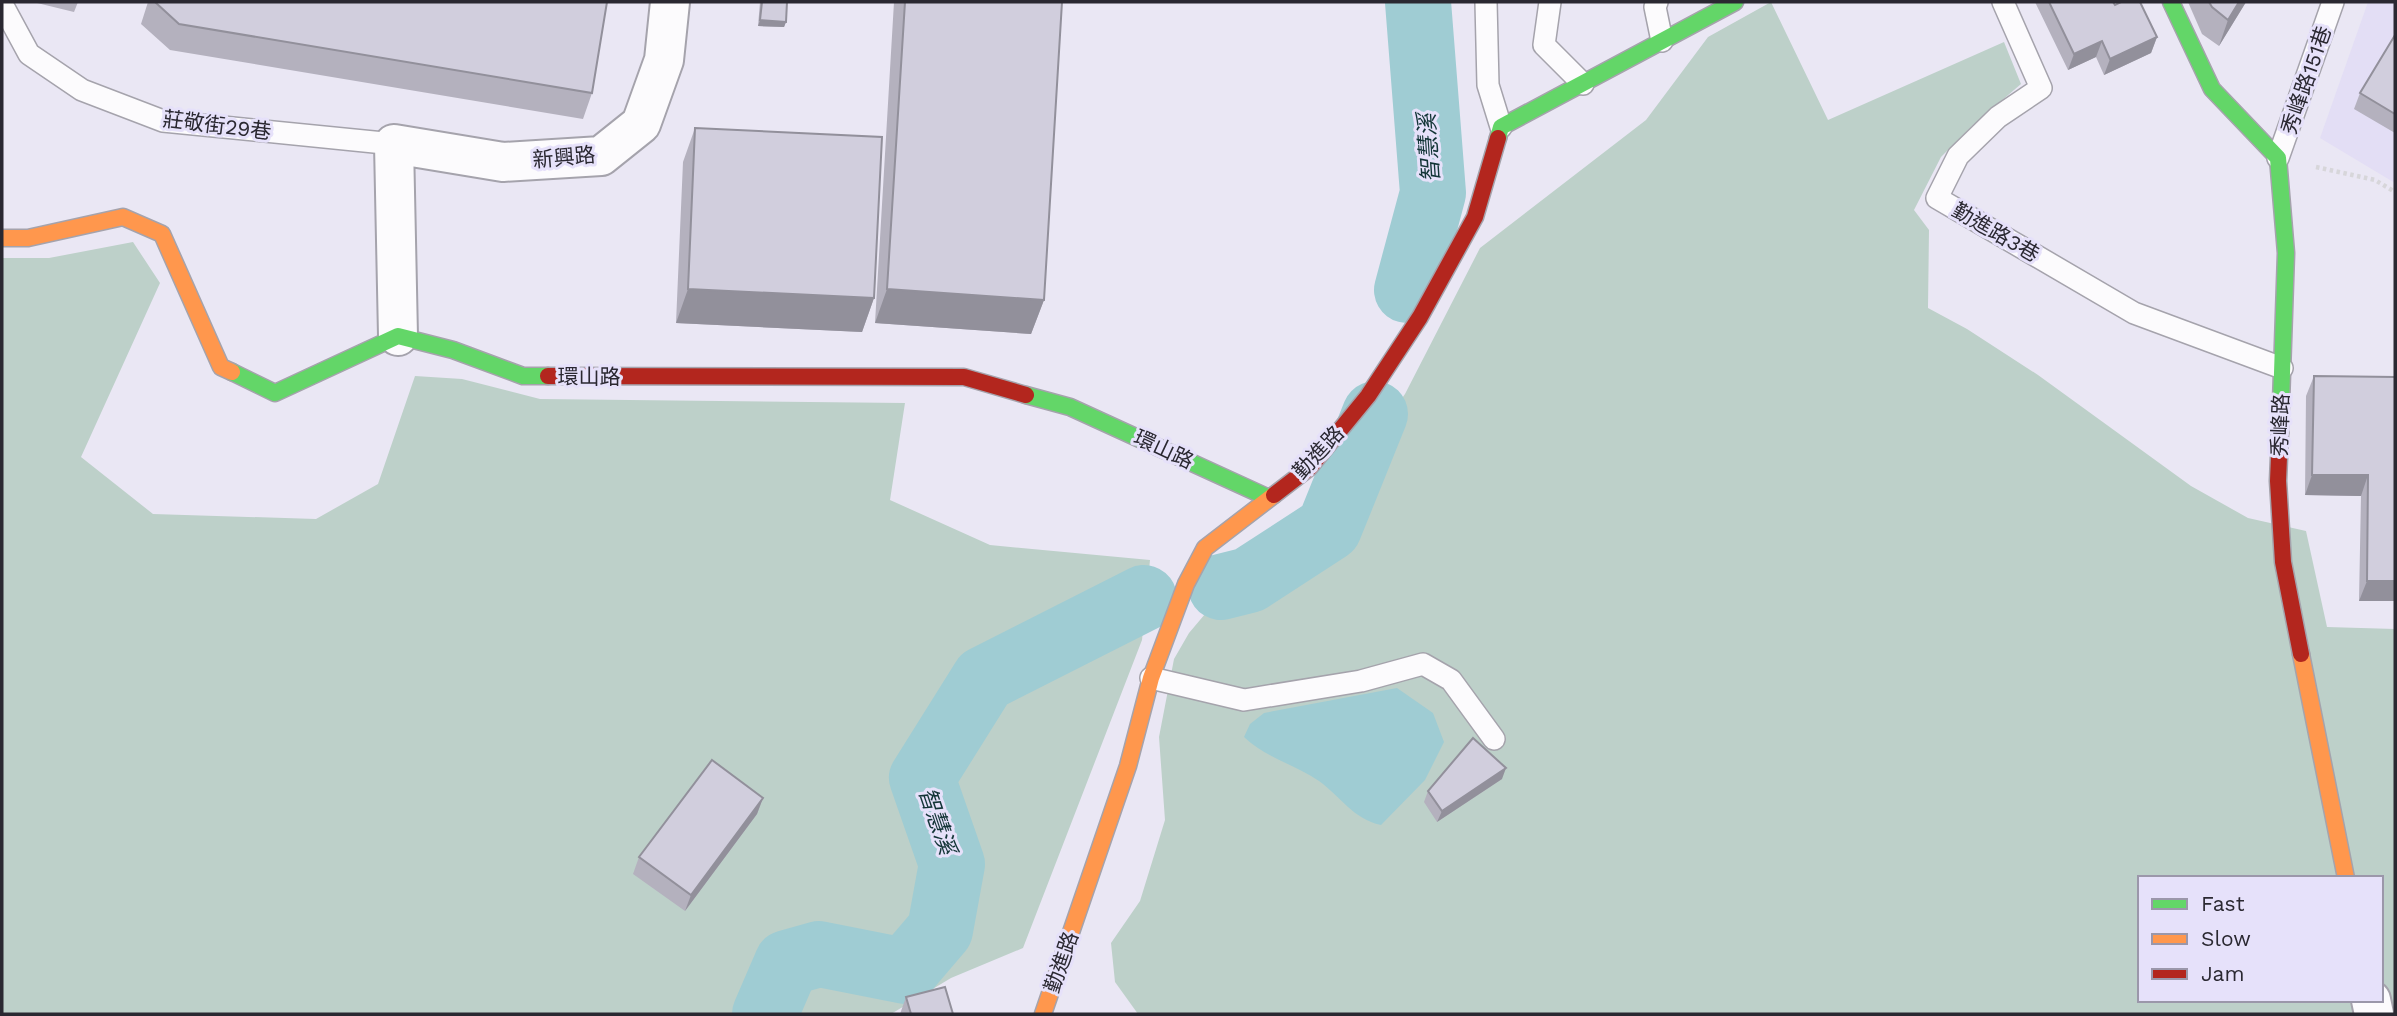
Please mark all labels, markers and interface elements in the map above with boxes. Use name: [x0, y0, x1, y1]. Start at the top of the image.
street label: 秀峰路151巷: [2276, 23, 2336, 137]
street label: 莊敬街29巷: [161, 106, 273, 144]
water label: 智慧溪: [1413, 110, 1445, 183]
street label: 新興路: [532, 142, 596, 172]
street label: 勤進路3巷: [1948, 197, 2044, 267]
street label: 環山路: [558, 364, 621, 389]
street label: 秀峰路: [2266, 393, 2294, 457]
street label: 勤進路: [1287, 420, 1349, 484]
street label: 環山路: [1130, 424, 1198, 474]
water label: 智慧溪: [913, 784, 962, 861]
legend: [2138, 876, 2383, 1002]
text: Fast: [2201, 891, 2245, 916]
text: Slow: [2201, 926, 2251, 951]
street label: 勤進路: [1039, 928, 1083, 996]
text: Jam: [2201, 961, 2244, 986]

